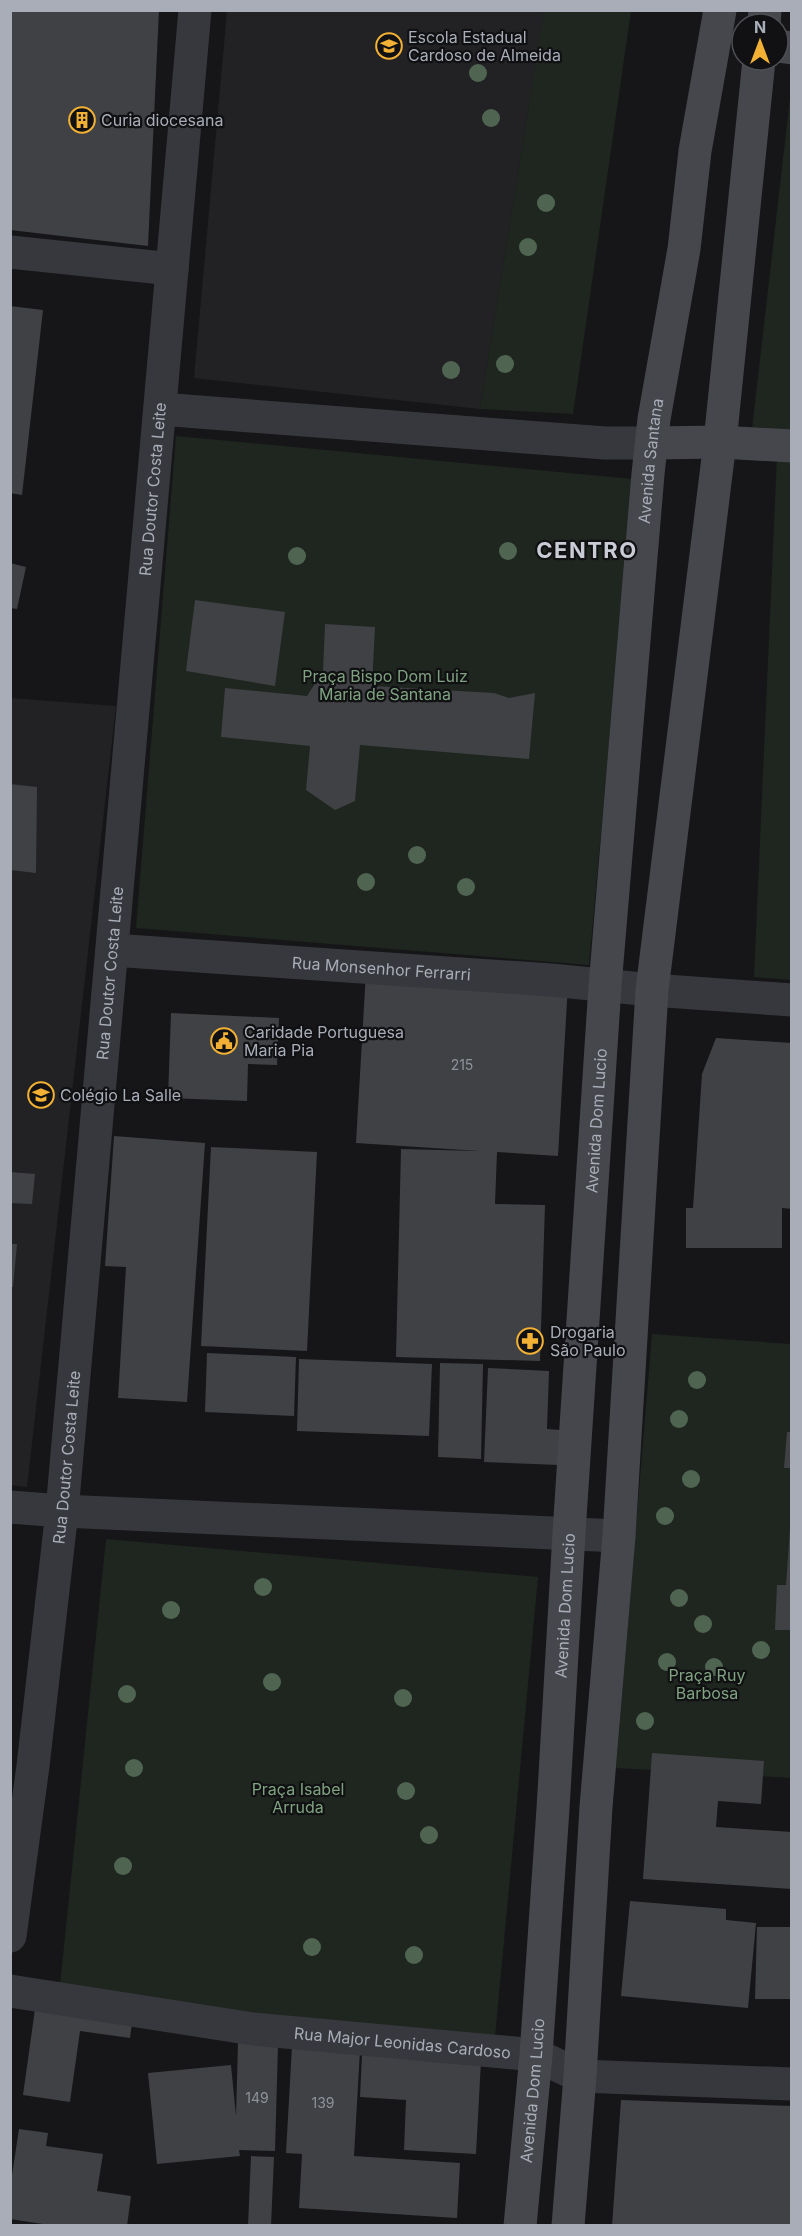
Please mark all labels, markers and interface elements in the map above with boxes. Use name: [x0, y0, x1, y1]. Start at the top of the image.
north arrow: [730, 12, 790, 72]
text: N: [754, 17, 766, 37]
place label: Escola Estadual Cardoso de Almeida: [408, 27, 561, 65]
school or university icon: Escola Estadual Cardoso de Almeida: [374, 31, 404, 61]
building icon: Curia diocesana: [67, 105, 97, 135]
place label: Curia diocesana: [101, 110, 223, 130]
street label: Avenida Santana: [634, 397, 667, 524]
street label: Rua Doutor Costa Leite: [135, 402, 170, 577]
district label: CENTRO: [536, 537, 638, 563]
park label: Praça Bispo Dom Luiz Maria de Santana: [302, 666, 468, 704]
street label: Rua Doutor Costa Leite: [92, 886, 127, 1061]
street label: Rua Monsenhor Ferrarri: [291, 952, 472, 985]
place label: Caridade Portuguesa Maria Pia: [244, 1022, 404, 1060]
public building icon: Caridade Portuguesa Maria Pia: [209, 1026, 239, 1056]
street label: Avenida Dom Lucio: [581, 1048, 611, 1194]
house number: 215: [451, 1056, 473, 1073]
school or university icon: Colégio La Salle: [26, 1080, 56, 1110]
place label: Colégio La Salle: [60, 1085, 181, 1105]
place label: Drogaria São Paulo: [550, 1322, 625, 1360]
pharmacy icon: Drogaria São Paulo: [515, 1326, 545, 1356]
street label: Rua Doutor Costa Leite: [48, 1370, 84, 1545]
street label: Avenida Dom Lucio: [551, 1533, 579, 1679]
park label: Praça Ruy Barbosa: [669, 1665, 745, 1703]
park label: Praça Isabel Arruda: [252, 1779, 344, 1817]
street label: Avenida Dom Lucio: [516, 2017, 549, 2164]
street label: Rua Major Leonidas Cardoso: [293, 2023, 512, 2063]
house number: 149: [245, 2089, 269, 2106]
house number: 139: [311, 2094, 335, 2111]

